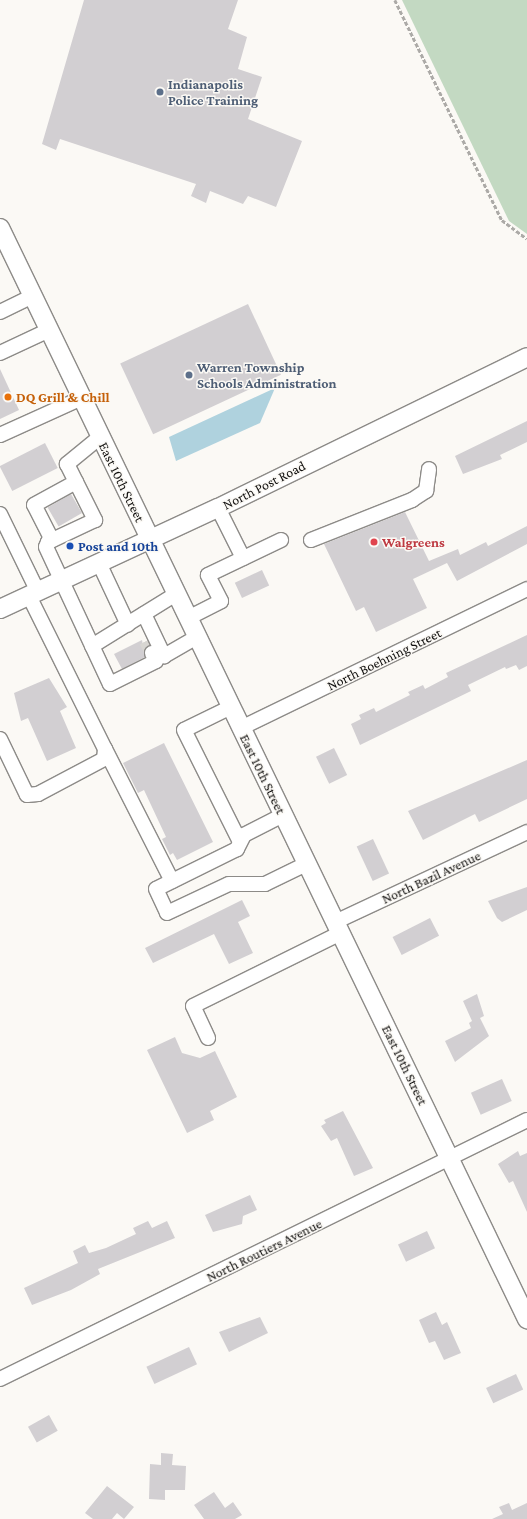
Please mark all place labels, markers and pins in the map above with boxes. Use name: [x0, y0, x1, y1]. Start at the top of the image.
place label: Indianapolis Police Training: [168, 76, 258, 108]
marker: Indianapolis Police Training: [155, 87, 165, 97]
place label: Warren Township Schools Administration: [197, 359, 337, 392]
marker: Warren Township Schools Administration: [184, 370, 194, 380]
place label: DQ Grill & Chill: [16, 389, 110, 405]
marker: DQ Grill & Chill: [3, 392, 13, 402]
place label: Walgreens: [382, 534, 445, 550]
marker: Walgreens: [369, 537, 379, 547]
place label: Post and 10th: [78, 538, 158, 554]
marker: Post and 10th: [65, 541, 75, 551]

